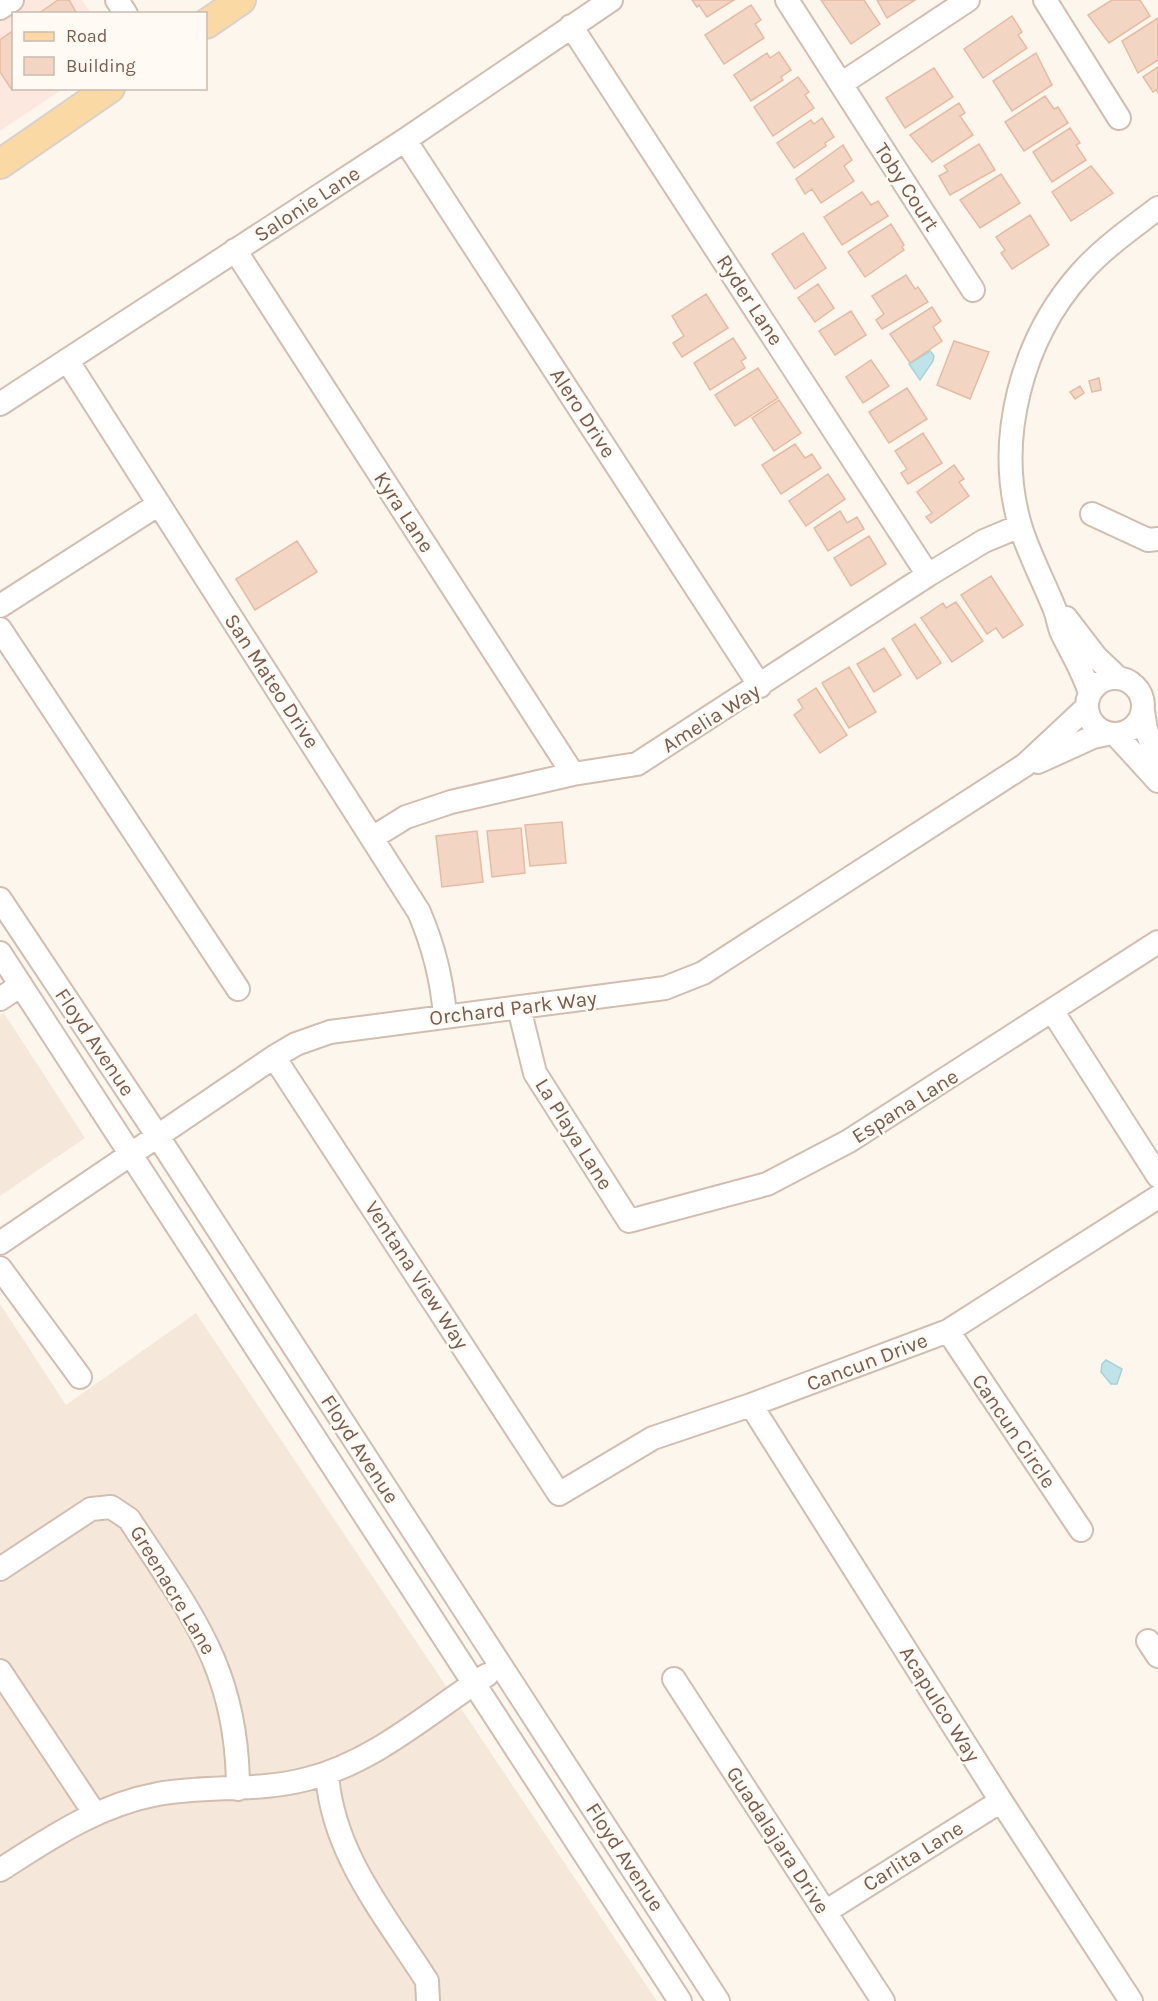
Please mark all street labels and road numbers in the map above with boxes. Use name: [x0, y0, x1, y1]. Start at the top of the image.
street label: Toby Court: [870, 138, 944, 236]
street label: Salonie Lane: [250, 161, 364, 247]
street label: Ryder Lane: [712, 250, 788, 350]
street label: Alero Drive: [545, 364, 621, 462]
street label: Kyra Lane: [369, 467, 439, 557]
street label: San Mateo Drive: [220, 609, 324, 753]
street label: Amelia Way: [658, 678, 764, 757]
street label: Floyd Avenue: [50, 984, 140, 1100]
street label: Orchard Park Way: [428, 986, 598, 1030]
street label: Espana Lane: [847, 1064, 963, 1148]
street label: La Playa Lane: [530, 1074, 618, 1194]
street label: Ventana View Way: [360, 1196, 474, 1354]
street label: Cancun Drive: [803, 1328, 931, 1396]
street label: Cancun Circle: [967, 1369, 1061, 1493]
street label: Floyd Avenue: [316, 1390, 404, 1508]
street label: Greenacre Lane: [125, 1521, 221, 1659]
street label: Acapulco Way: [895, 1642, 985, 1767]
street label: Guadalajara Drive: [721, 1762, 835, 1918]
street label: Floyd Avenue: [581, 1798, 669, 1916]
street label: Carlita Lane: [859, 1816, 967, 1896]

